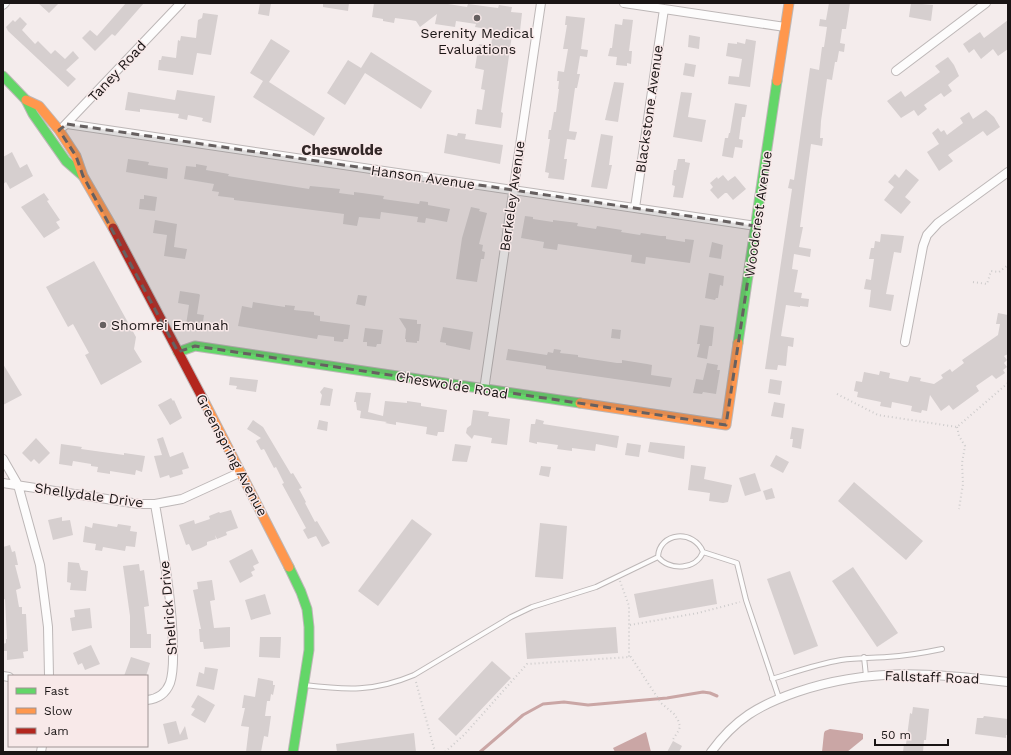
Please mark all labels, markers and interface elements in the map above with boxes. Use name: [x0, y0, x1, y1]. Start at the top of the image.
marker: Serenity Medical Evaluations: [472, 13, 482, 23]
place label: Serenity Medical Evaluations: [421, 25, 534, 57]
street label: Taney Road: [85, 37, 149, 105]
street label: Blackstone Avenue: [632, 44, 666, 174]
street label: Berkeley Avenue: [496, 140, 528, 252]
district label: Cheswolde: [301, 141, 383, 159]
street label: Woodcrest Avenue: [741, 150, 775, 278]
street label: Hanson Avenue: [370, 162, 476, 192]
place label: Shomrei Emunah: [111, 317, 229, 333]
marker: Shomrei Emunah: [98, 320, 108, 330]
street label: Cheswolde Road: [395, 368, 509, 402]
street label: Greenspring Avenue: [193, 391, 271, 519]
street label: Shellydale Drive: [34, 479, 144, 511]
street label: Shelrick Drive: [156, 560, 180, 656]
street label: Fallstaff Road: [884, 667, 980, 687]
legend: [8, 675, 148, 747]
text: Fast: [44, 684, 69, 698]
text: Slow: [44, 704, 72, 718]
scale bar: [875, 721, 948, 747]
text: Jam: [44, 724, 69, 738]
text: 50 m: [881, 728, 911, 742]

